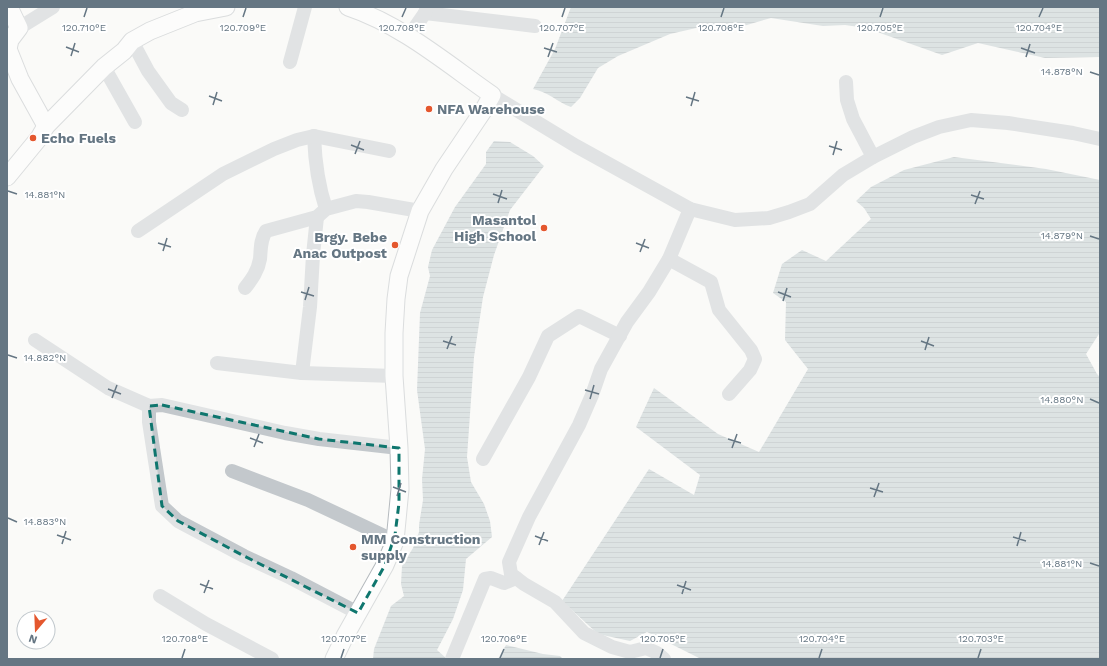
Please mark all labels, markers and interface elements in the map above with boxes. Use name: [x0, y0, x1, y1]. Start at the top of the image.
text: 120.710°E: [62, 22, 106, 33]
text: 120.709°E: [220, 22, 266, 33]
text: 120.708°E: [379, 22, 425, 33]
text: 120.707°E: [539, 22, 585, 33]
text: 120.706°E: [698, 22, 744, 33]
text: 120.705°E: [857, 22, 903, 33]
text: 120.704°E: [1016, 22, 1062, 33]
text: 14.878°N: [1041, 66, 1083, 77]
place label: NFA Warehouse: [437, 101, 545, 117]
marker: NFA Warehouse: [424, 104, 434, 114]
place label: Echo Fuels: [41, 130, 116, 146]
marker: Echo Fuels: [28, 133, 38, 143]
text: 14.881°N: [25, 189, 65, 200]
place label: Masantol High School: [454, 212, 536, 244]
marker: Masantol High School: [539, 223, 549, 233]
place label: Brgy. Bebe Anac Outpost: [293, 229, 387, 261]
text: 14.879°N: [1041, 230, 1083, 241]
marker: Brgy. Bebe Anac Outpost: [390, 240, 400, 250]
text: 14.882°N: [24, 352, 66, 363]
text: 14.880°N: [1040, 394, 1084, 405]
text: 14.883°N: [24, 516, 66, 527]
place label: MM Construction supply: [361, 531, 481, 563]
marker: MM Construction supply: [348, 542, 358, 552]
text: 14.881°N: [1042, 558, 1082, 569]
north arrow: [16, 610, 56, 650]
text: N: [27, 632, 39, 646]
text: 120.708°E: [162, 633, 208, 644]
text: 120.707°E: [321, 633, 367, 644]
text: 120.706°E: [481, 633, 527, 644]
text: 120.705°E: [640, 633, 686, 644]
text: 120.704°E: [799, 633, 845, 644]
text: 120.703°E: [958, 633, 1004, 644]

